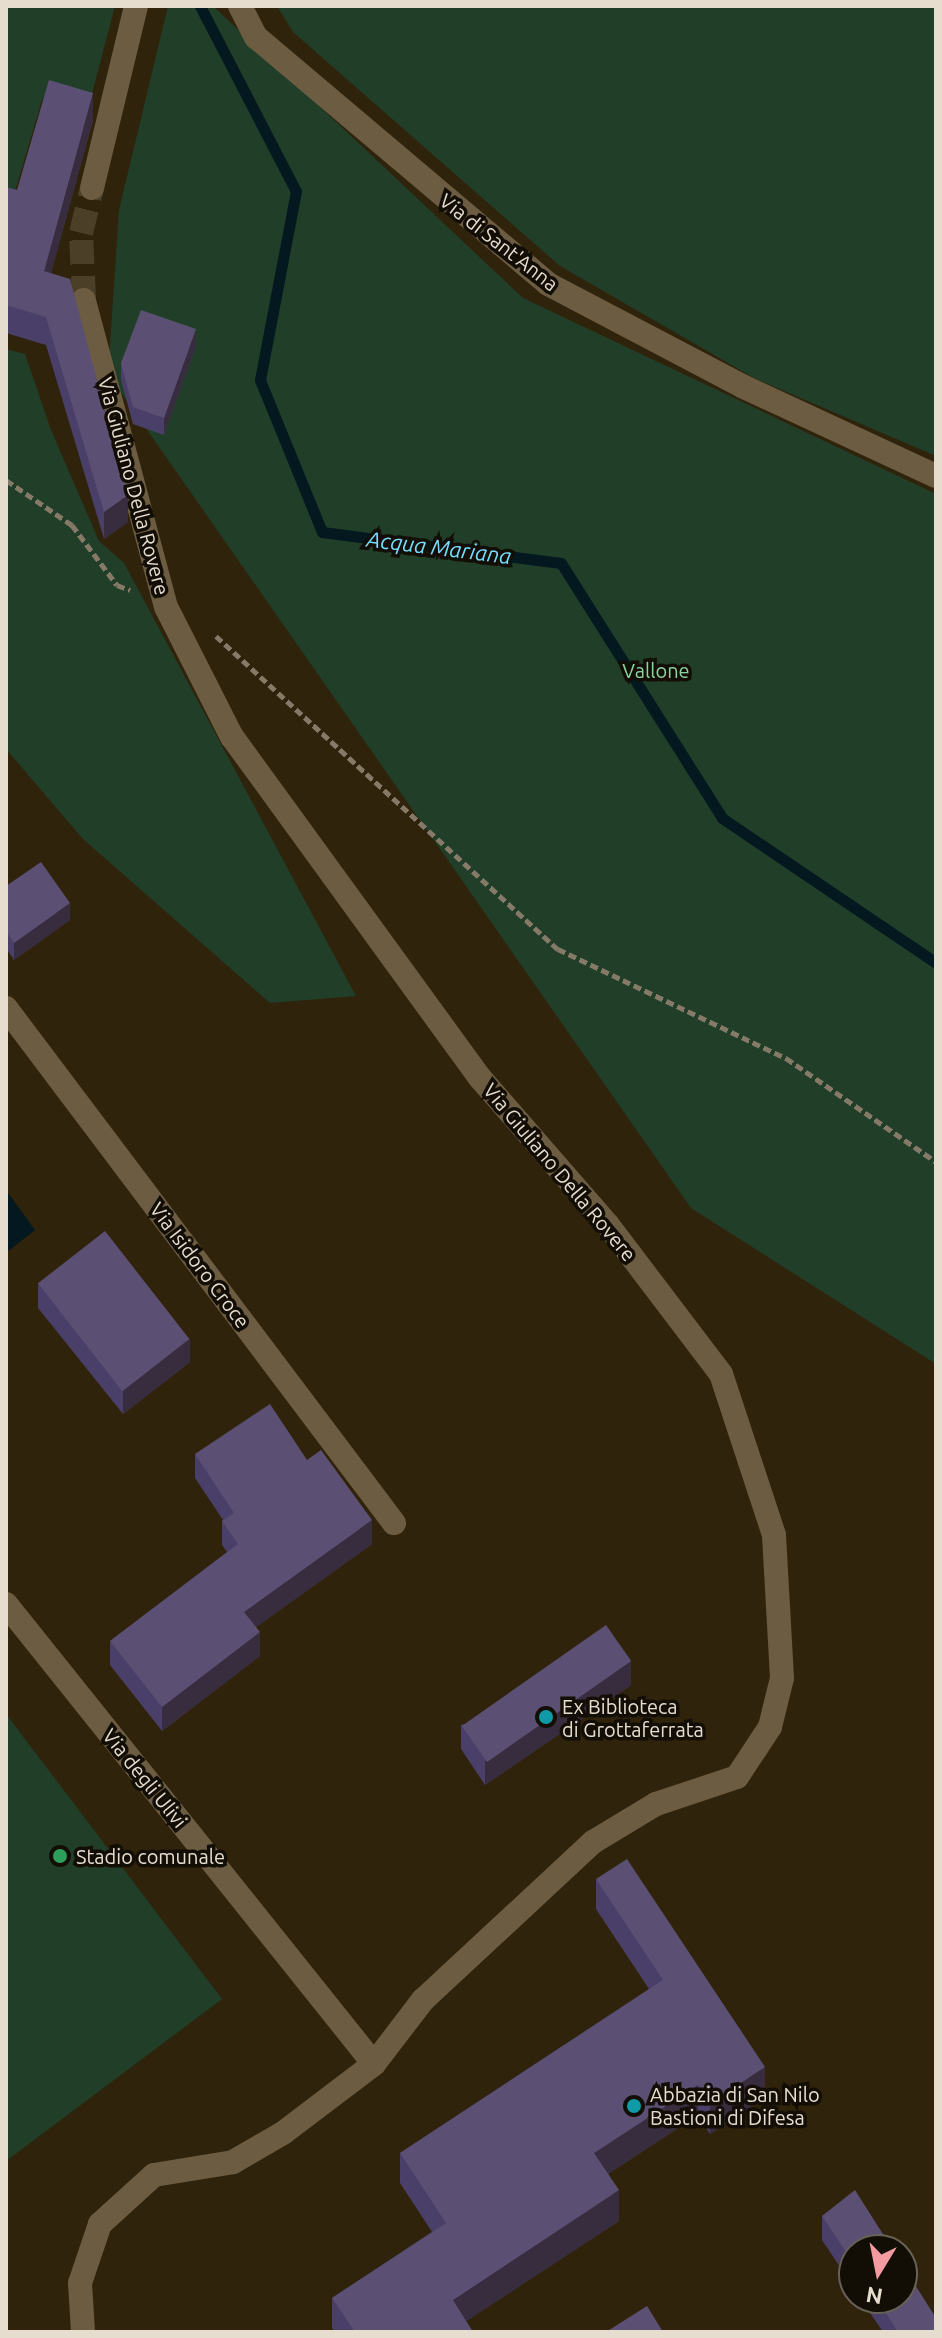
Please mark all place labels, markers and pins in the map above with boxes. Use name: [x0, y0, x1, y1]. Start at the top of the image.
place label: Ex Biblioteca di Grottaferrata: [562, 1694, 704, 1741]
marker: Ex Biblioteca di Grottaferrata: [537, 1708, 555, 1726]
place label: Stadio comunale: [76, 1844, 225, 1868]
marker: Stadio comunale: [51, 1847, 69, 1865]
place label: Abbazia di San Nilo Bastioni di Difesa: [650, 2082, 820, 2129]
marker: Abbazia di San Nilo Bastioni di Difesa: [625, 2097, 643, 2115]

